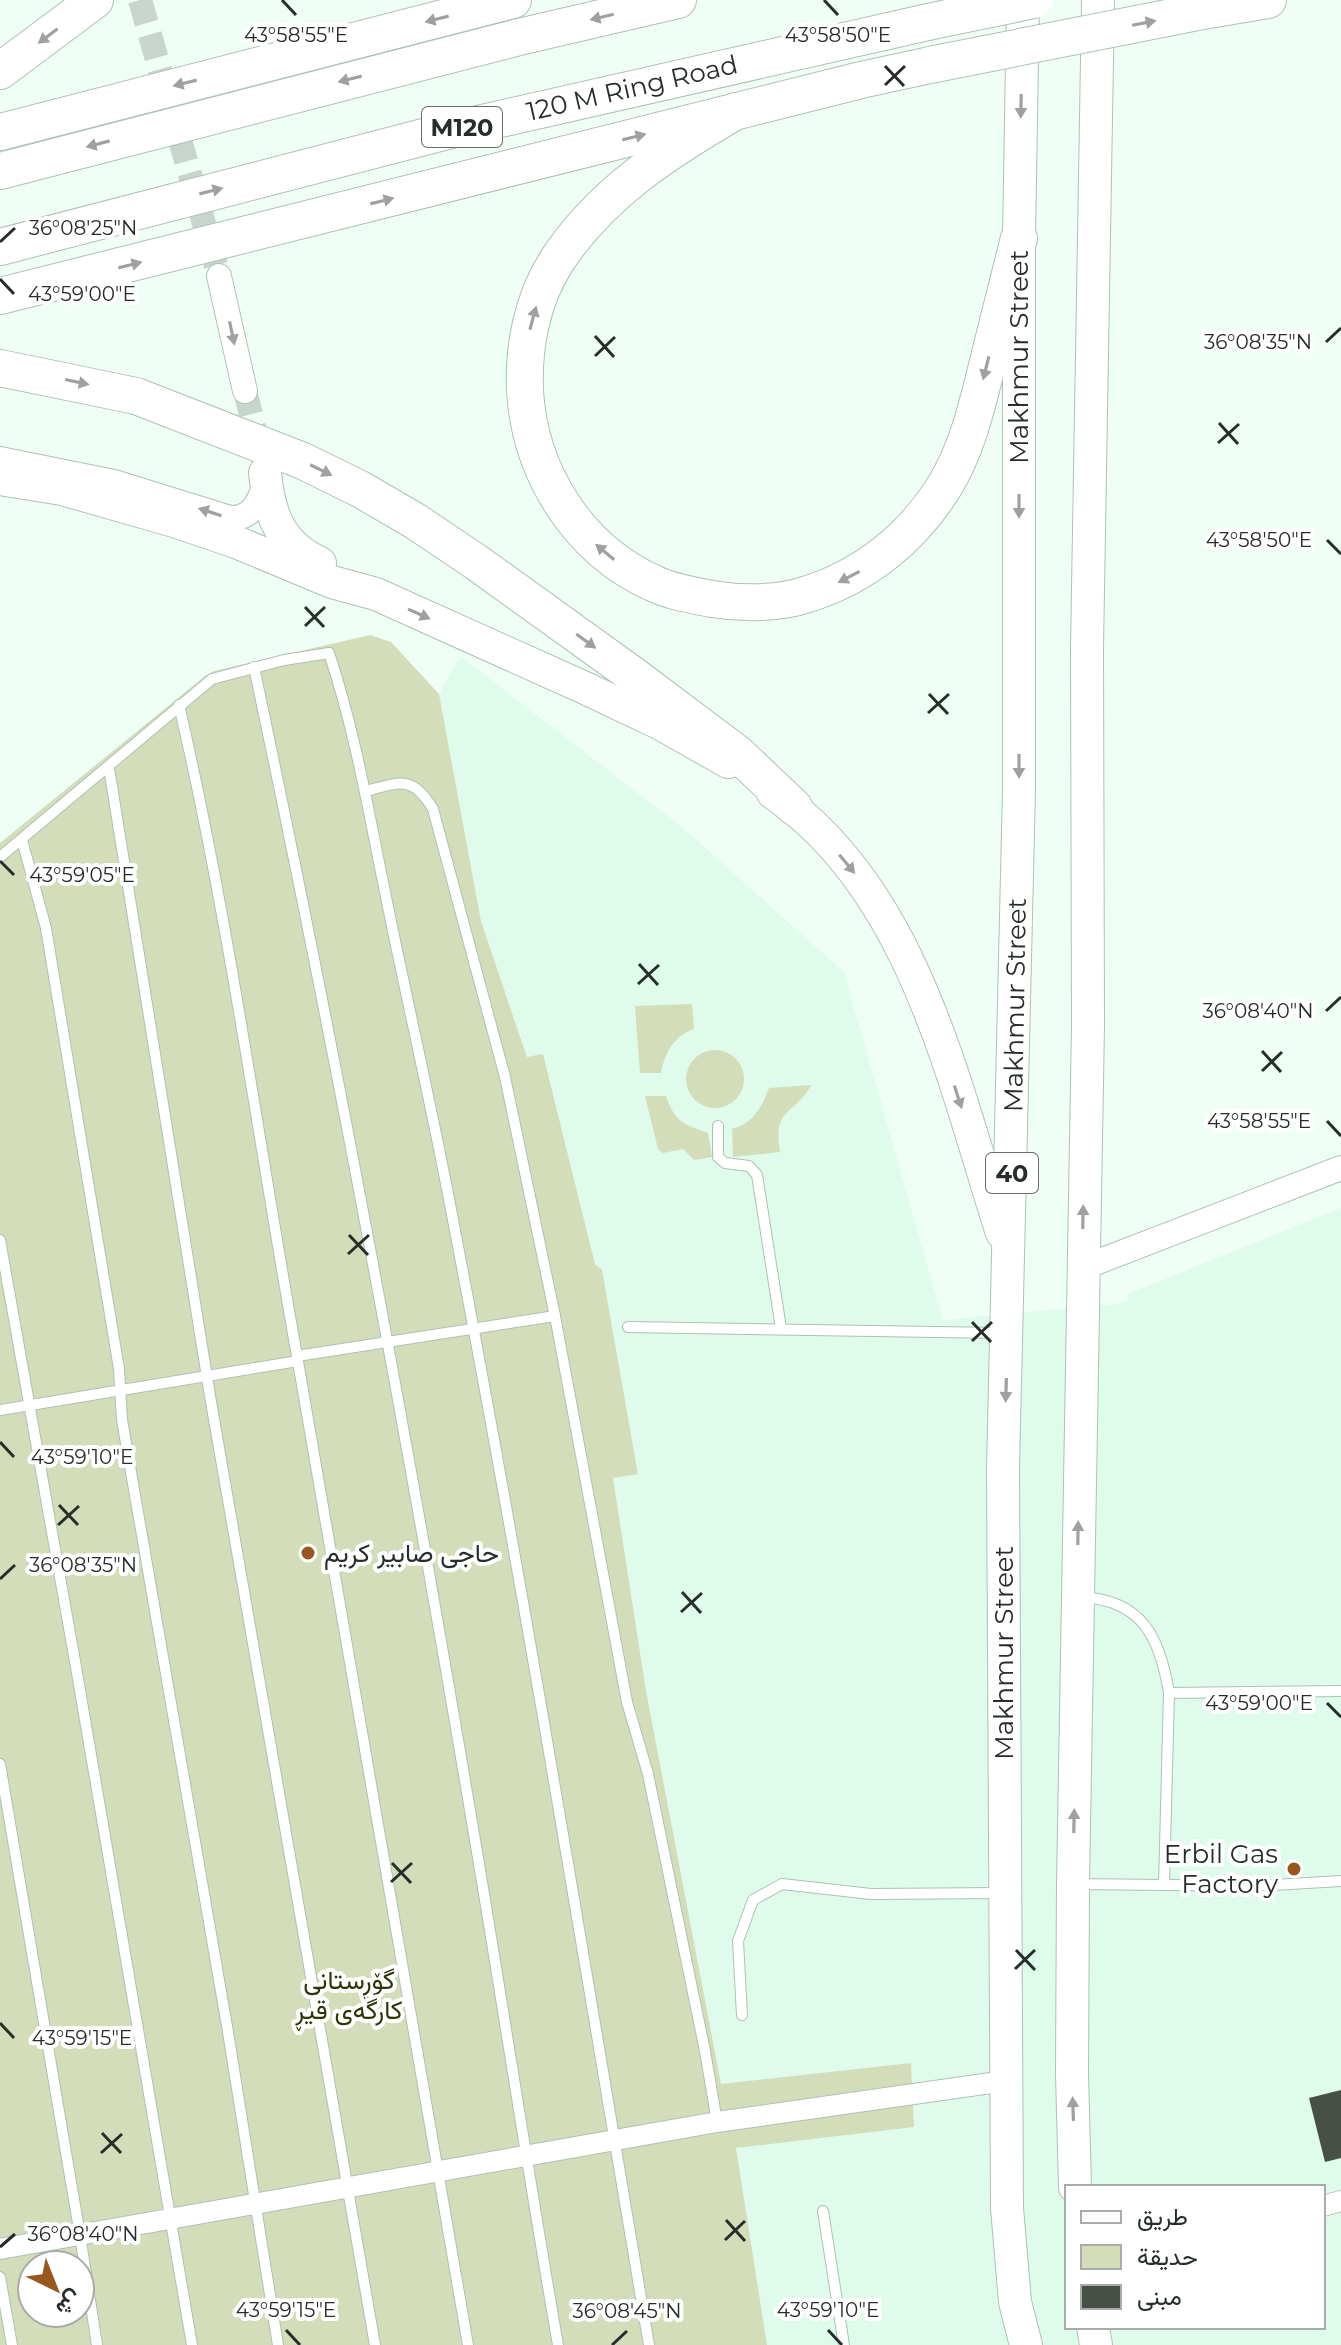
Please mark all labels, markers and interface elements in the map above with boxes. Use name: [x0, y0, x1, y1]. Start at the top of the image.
one-way arrow: [589, 12, 614, 24]
one-way arrow: [425, 14, 450, 26]
one-way arrow: [1132, 16, 1157, 29]
text: 43°58'55"E: [244, 23, 348, 47]
text: 43°58'50"E: [785, 23, 891, 47]
one-way arrow: [37, 27, 58, 43]
street label: 120 M Ring Road: [523, 48, 741, 128]
one-way arrow: [337, 74, 362, 86]
one-way arrow: [173, 78, 198, 90]
one-way arrow: [1015, 94, 1027, 119]
road number: M120: [422, 107, 502, 147]
one-way arrow: [622, 130, 647, 142]
one-way arrow: [85, 139, 110, 151]
one-way arrow: [198, 185, 223, 197]
one-way arrow: [370, 194, 395, 206]
text: 36°08'25"N: [29, 216, 137, 240]
street label: Makhmur Street: [1003, 250, 1035, 464]
one-way arrow: [118, 258, 143, 270]
text: 43°59'00"E: [28, 282, 136, 306]
one-way arrow: [528, 305, 540, 330]
one-way arrow: [226, 321, 239, 346]
text: 36°08'35"N: [1204, 330, 1312, 354]
one-way arrow: [980, 355, 992, 380]
one-way arrow: [64, 376, 89, 389]
one-way arrow: [309, 463, 332, 477]
one-way arrow: [1013, 494, 1025, 519]
one-way arrow: [197, 505, 221, 517]
text: 43°58'50"E: [1206, 528, 1312, 552]
one-way arrow: [595, 544, 615, 561]
one-way arrow: [837, 570, 860, 583]
one-way arrow: [408, 607, 431, 621]
one-way arrow: [575, 633, 596, 648]
one-way arrow: [1013, 754, 1025, 779]
one-way arrow: [838, 854, 855, 874]
text: 43°59'05"E: [29, 863, 135, 887]
street label: Makhmur Street: [997, 898, 1033, 1112]
text: 36°08'40"N: [1202, 999, 1314, 1023]
one-way arrow: [952, 1085, 965, 1109]
text: 43°58'55"E: [1207, 1109, 1311, 1133]
road number: 40: [986, 1153, 1038, 1193]
one-way arrow: [1077, 1204, 1089, 1229]
one-way arrow: [999, 1378, 1012, 1403]
text: 43°59'10"E: [31, 1445, 133, 1469]
one-way arrow: [1072, 1520, 1084, 1545]
place label: حاجی صابیر کریم: [324, 1537, 499, 1570]
marker: حاجی صابیر کریم: [299, 1544, 317, 1562]
street label: Makhmur Street: [988, 1546, 1020, 1760]
text: 36°08'35"N: [29, 1553, 137, 1577]
text: 43°59'00"E: [1205, 1691, 1313, 1715]
one-way arrow: [1068, 1808, 1080, 1833]
place label: Erbil Gas Factory: [1164, 1838, 1279, 1900]
marker: Erbil Gas Factory: [1285, 1860, 1303, 1878]
park label: گۆڕستانی کارگەی قیڕ: [294, 1964, 403, 2031]
text: 43°59'15"E: [32, 2026, 132, 2050]
one-way arrow: [1067, 2096, 1080, 2121]
legend: [1065, 2185, 1325, 2329]
text: طريق: [1137, 2202, 1188, 2232]
text: 36°08'40"N: [27, 2222, 139, 2246]
text: حديقة: [1137, 2242, 1198, 2271]
north arrow: [16, 2249, 96, 2329]
text: مبنى: [1137, 2282, 1182, 2311]
text: ش: [50, 2284, 88, 2322]
text: 43°59'15"E: [236, 2298, 336, 2322]
text: 43°59'10"E: [777, 2298, 879, 2322]
text: 36°08'45"N: [573, 2299, 681, 2323]

